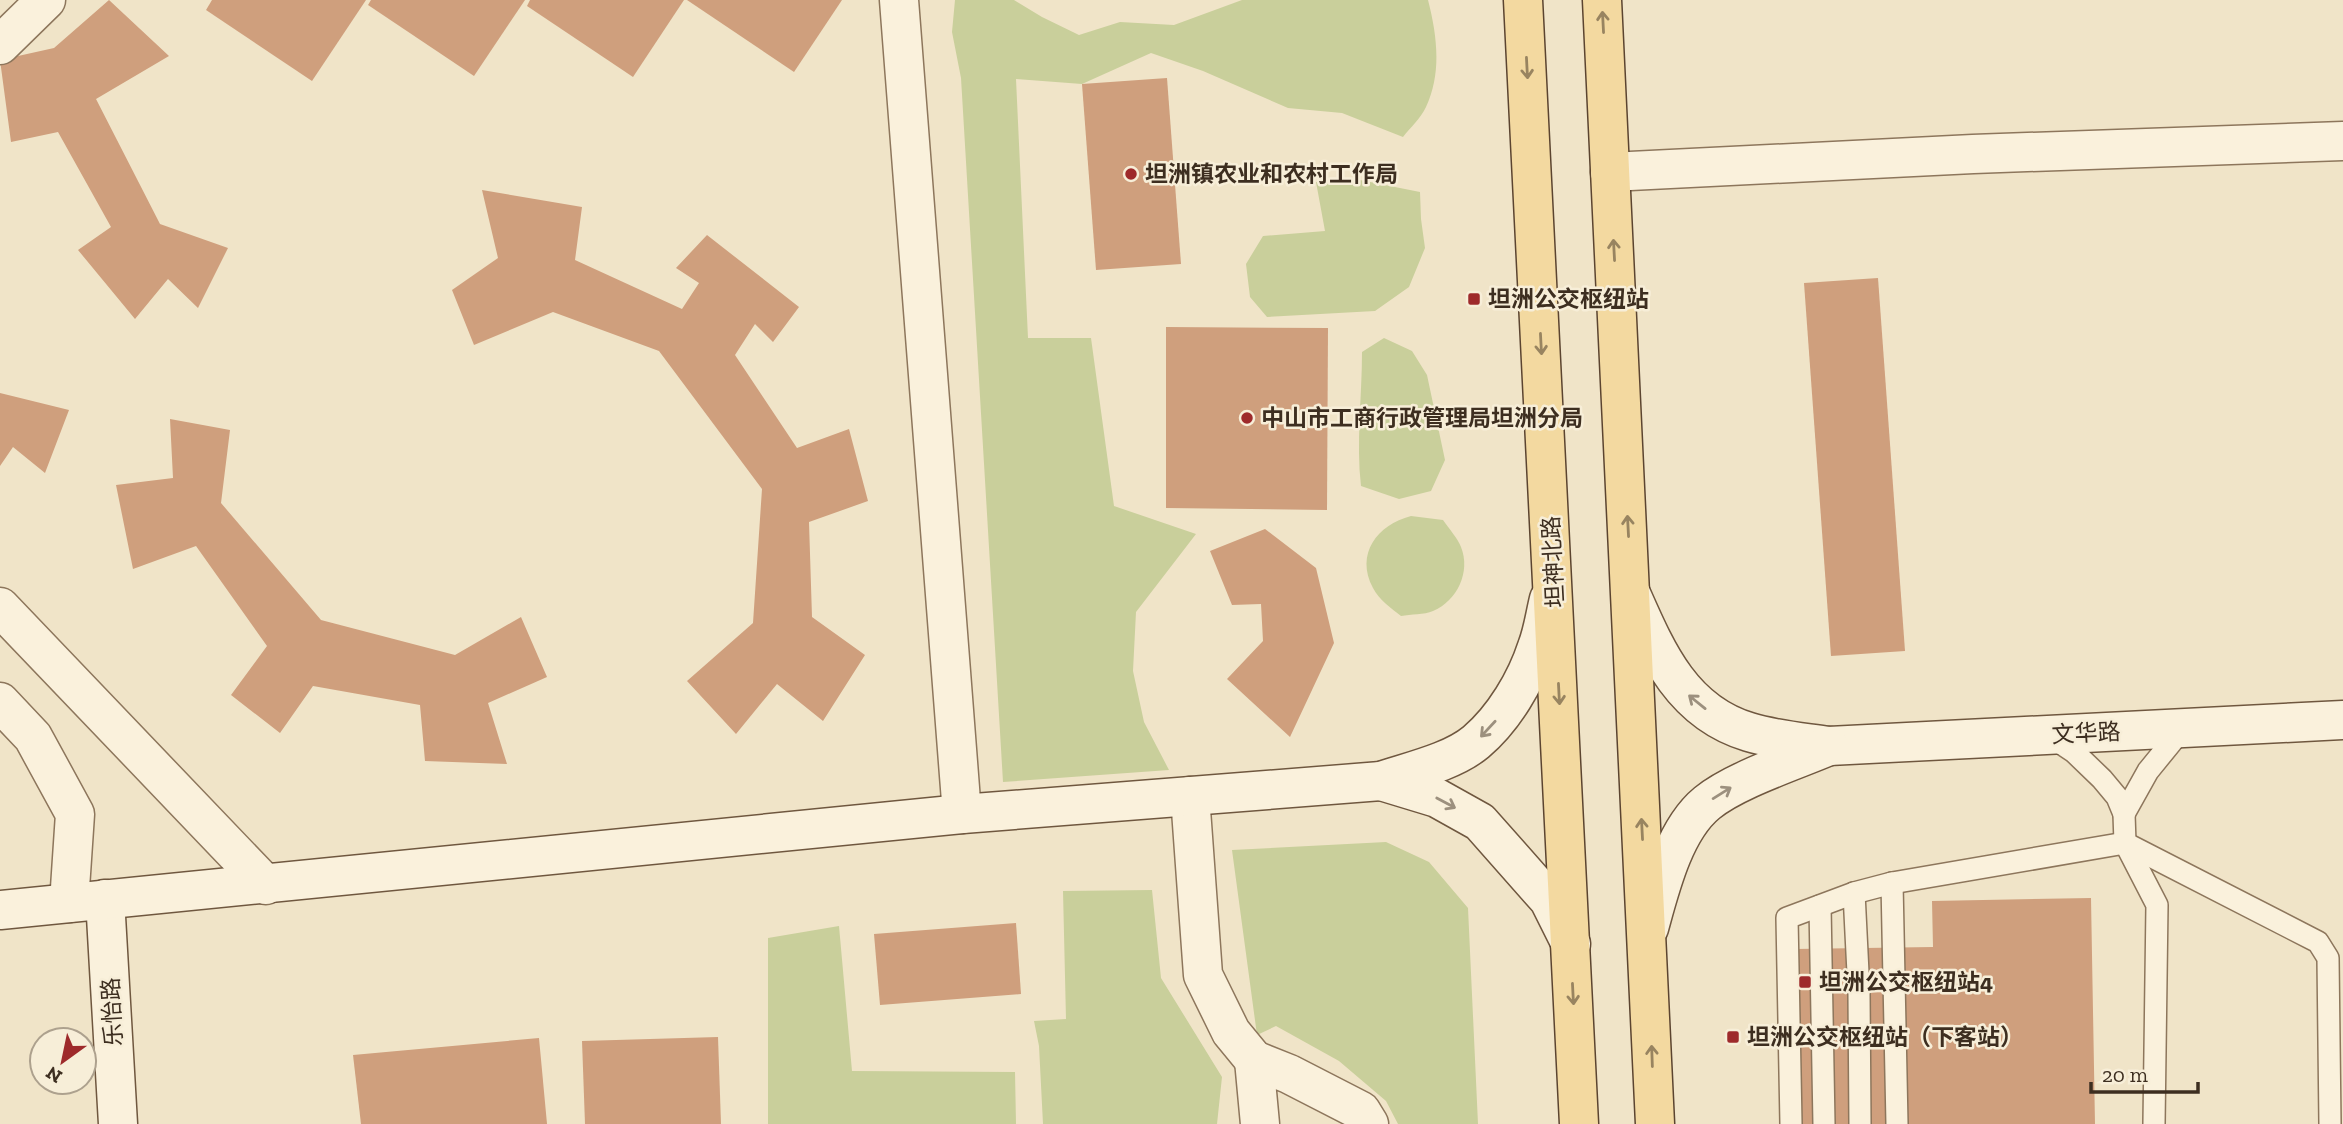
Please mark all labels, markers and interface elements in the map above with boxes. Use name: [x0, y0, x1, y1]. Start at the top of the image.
one-way arrow: [1597, 11, 1610, 34]
one-way arrow: [1520, 56, 1533, 79]
place label: 坦洲镇农业和农村工作局: [1145, 160, 1398, 188]
marker: 坦洲镇农业和农村工作局: [1123, 166, 1139, 182]
one-way arrow: [1607, 239, 1620, 261]
place label: 坦洲公交枢纽站: [1488, 285, 1649, 313]
marker: 坦洲公交枢纽站: [1466, 291, 1482, 307]
one-way arrow: [1535, 332, 1548, 355]
place label: 中山市工商行政管理局坦洲分局: [1261, 404, 1583, 432]
marker: 中山市工商行政管理局坦洲分局: [1239, 410, 1255, 426]
street label: 坦神北路: [1537, 515, 1569, 609]
one-way arrow: [1621, 515, 1634, 538]
one-way arrow: [1553, 682, 1566, 705]
one-way arrow: [1688, 694, 1706, 709]
street label: 文华路: [2051, 717, 2121, 749]
one-way arrow: [1479, 720, 1496, 737]
one-way arrow: [1712, 786, 1732, 800]
one-way arrow: [1435, 796, 1455, 810]
one-way arrow: [1636, 817, 1649, 840]
place label: 坦洲公交枢纽站4: [1819, 968, 1993, 996]
marker: 坦洲公交枢纽站4: [1797, 974, 1813, 990]
street label: 乐怡路: [96, 977, 128, 1047]
one-way arrow: [1567, 983, 1580, 1006]
place label: 坦洲公交枢纽站（下客站）: [1747, 1023, 2023, 1051]
north arrow: [28, 1026, 98, 1096]
marker: 坦洲公交枢纽站（下客站）: [1725, 1029, 1741, 1045]
one-way arrow: [1646, 1045, 1659, 1068]
scale bar: [2091, 1050, 2198, 1094]
text: N: [42, 1061, 66, 1088]
text: 20 m: [2102, 1062, 2148, 1087]

